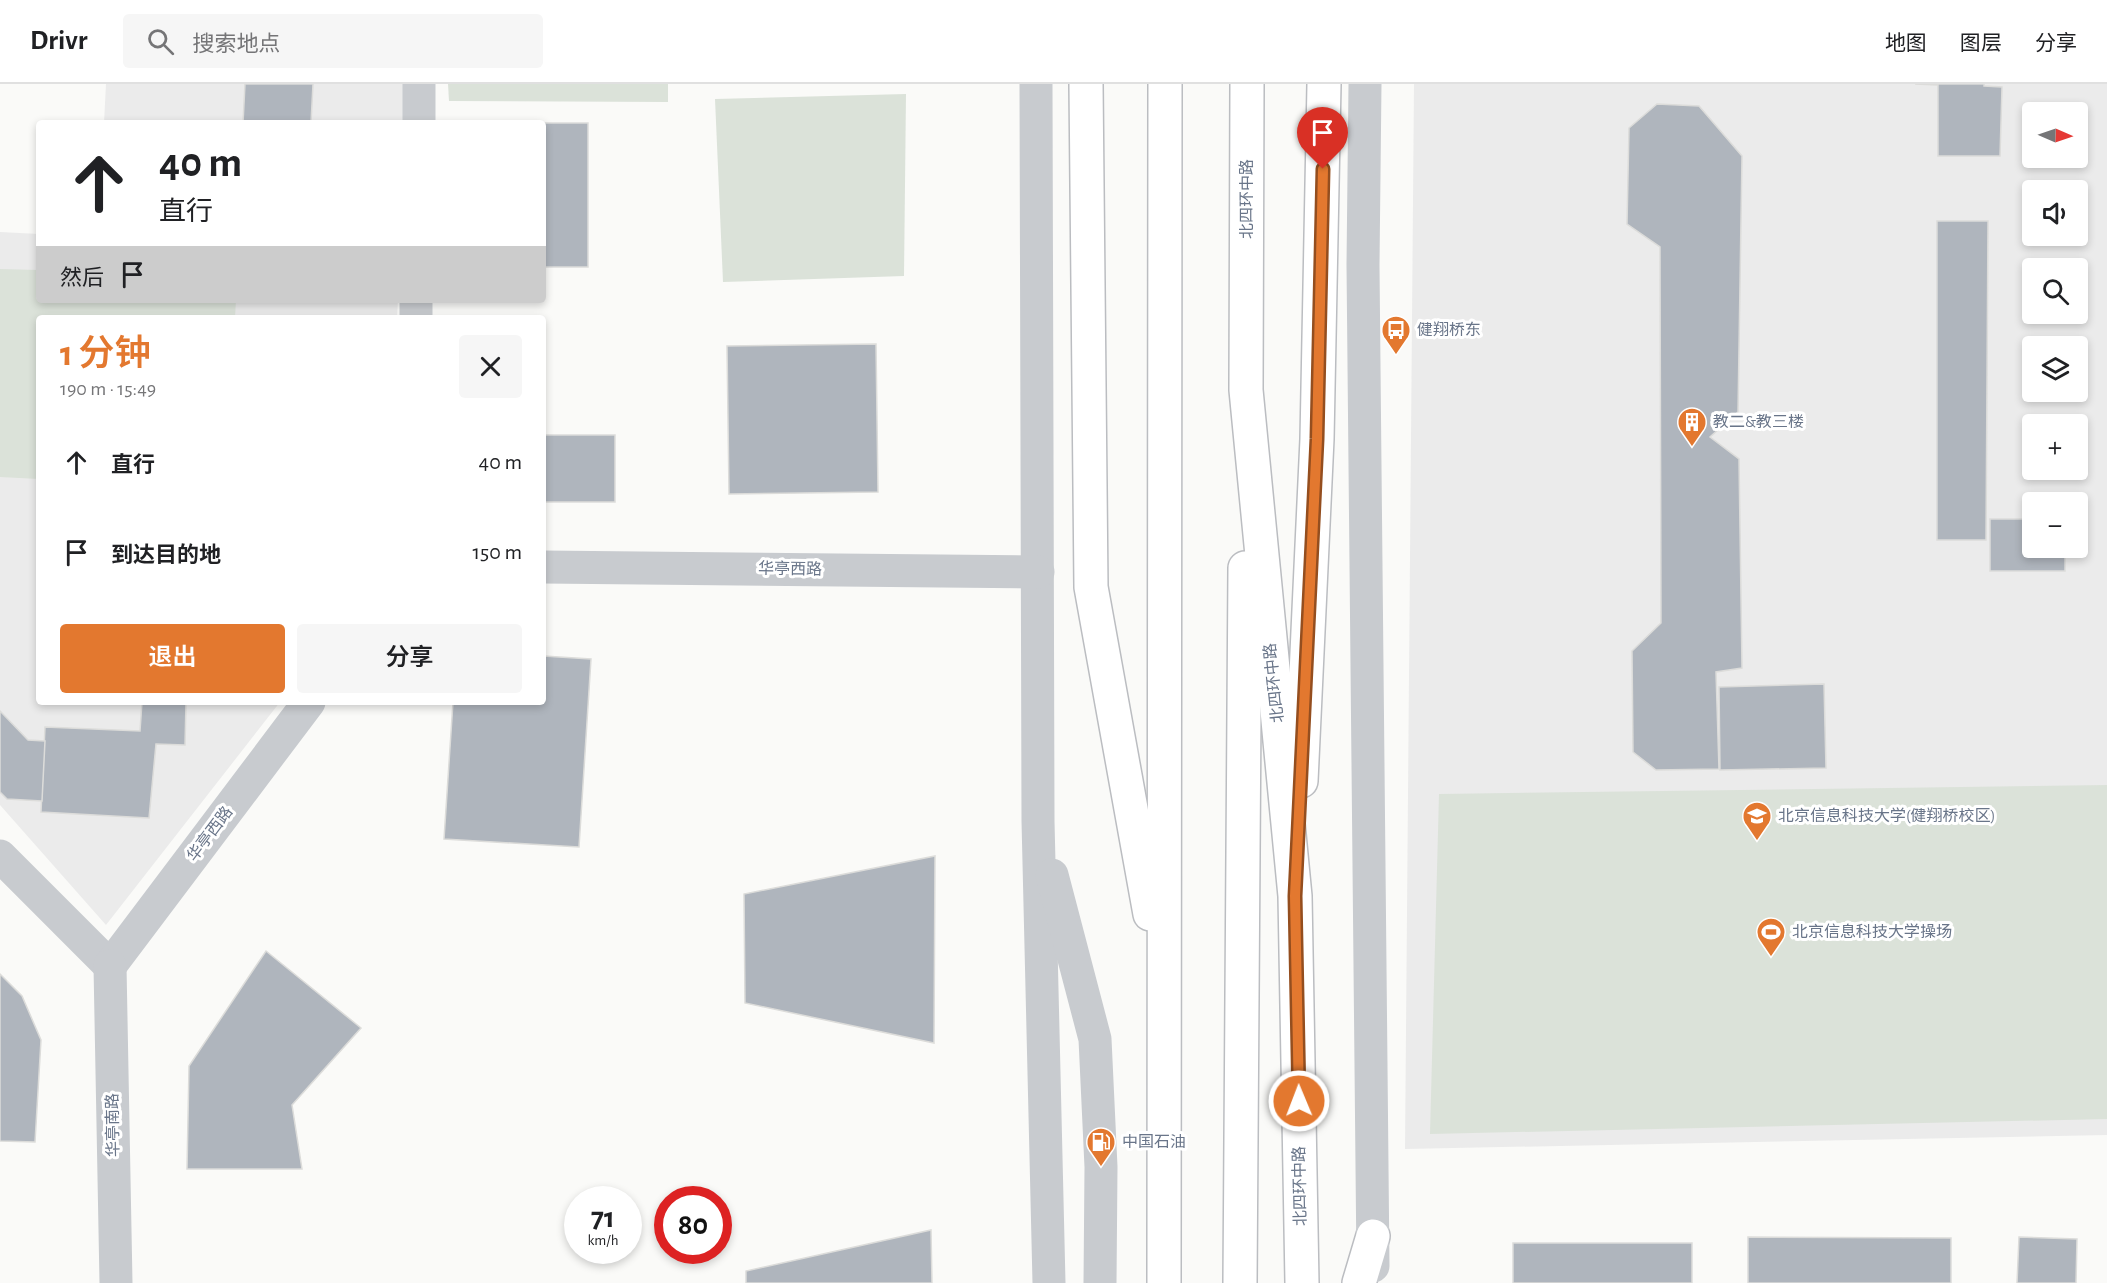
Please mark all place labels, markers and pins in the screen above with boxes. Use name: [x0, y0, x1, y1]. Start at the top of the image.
pin: [1297, 107, 1348, 169]
bus stop icon: 健翔桥东: [1380, 314, 1412, 356]
place label: 健翔桥东: [1417, 321, 1481, 338]
building icon: 教二&教三楼: [1676, 406, 1708, 448]
place label: 教二&教三楼: [1713, 413, 1804, 430]
school or university icon: 北京信息科技大学(健翔桥校区): [1741, 800, 1773, 842]
place label: 北京信息科技大学(健翔桥校区): [1778, 807, 1996, 824]
sports icon: 北京信息科技大学操场: [1755, 916, 1787, 958]
place label: 北京信息科技大学操场: [1792, 923, 1952, 940]
fuel station icon: 中国石油: [1085, 1126, 1117, 1168]
place label: 中国石油: [1122, 1134, 1186, 1150]

